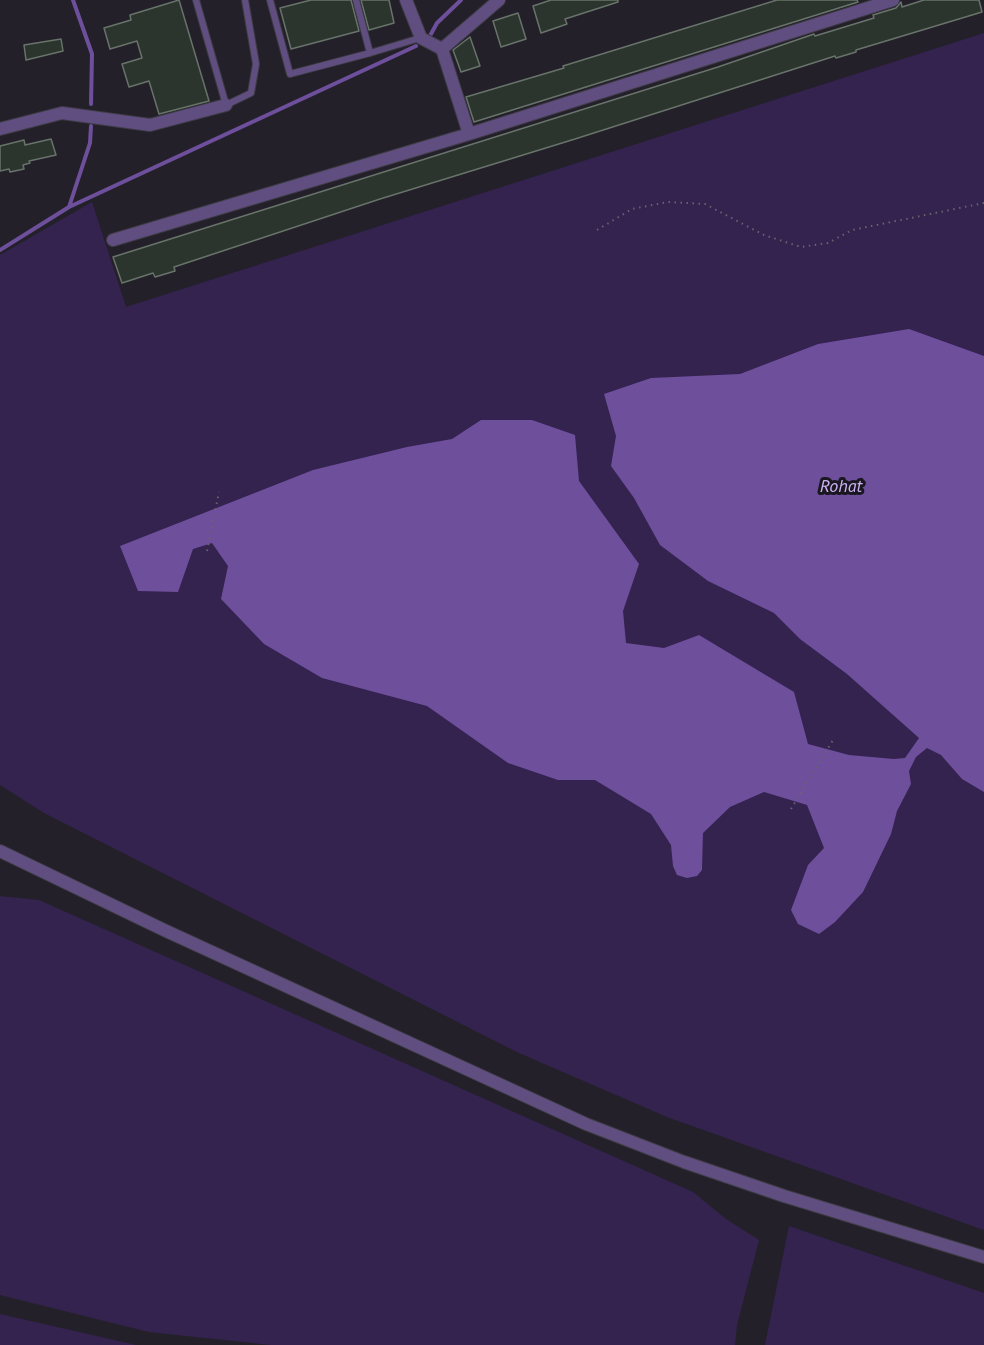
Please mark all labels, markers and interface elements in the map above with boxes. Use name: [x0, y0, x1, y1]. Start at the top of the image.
water label: Rohat: [820, 476, 862, 498]

